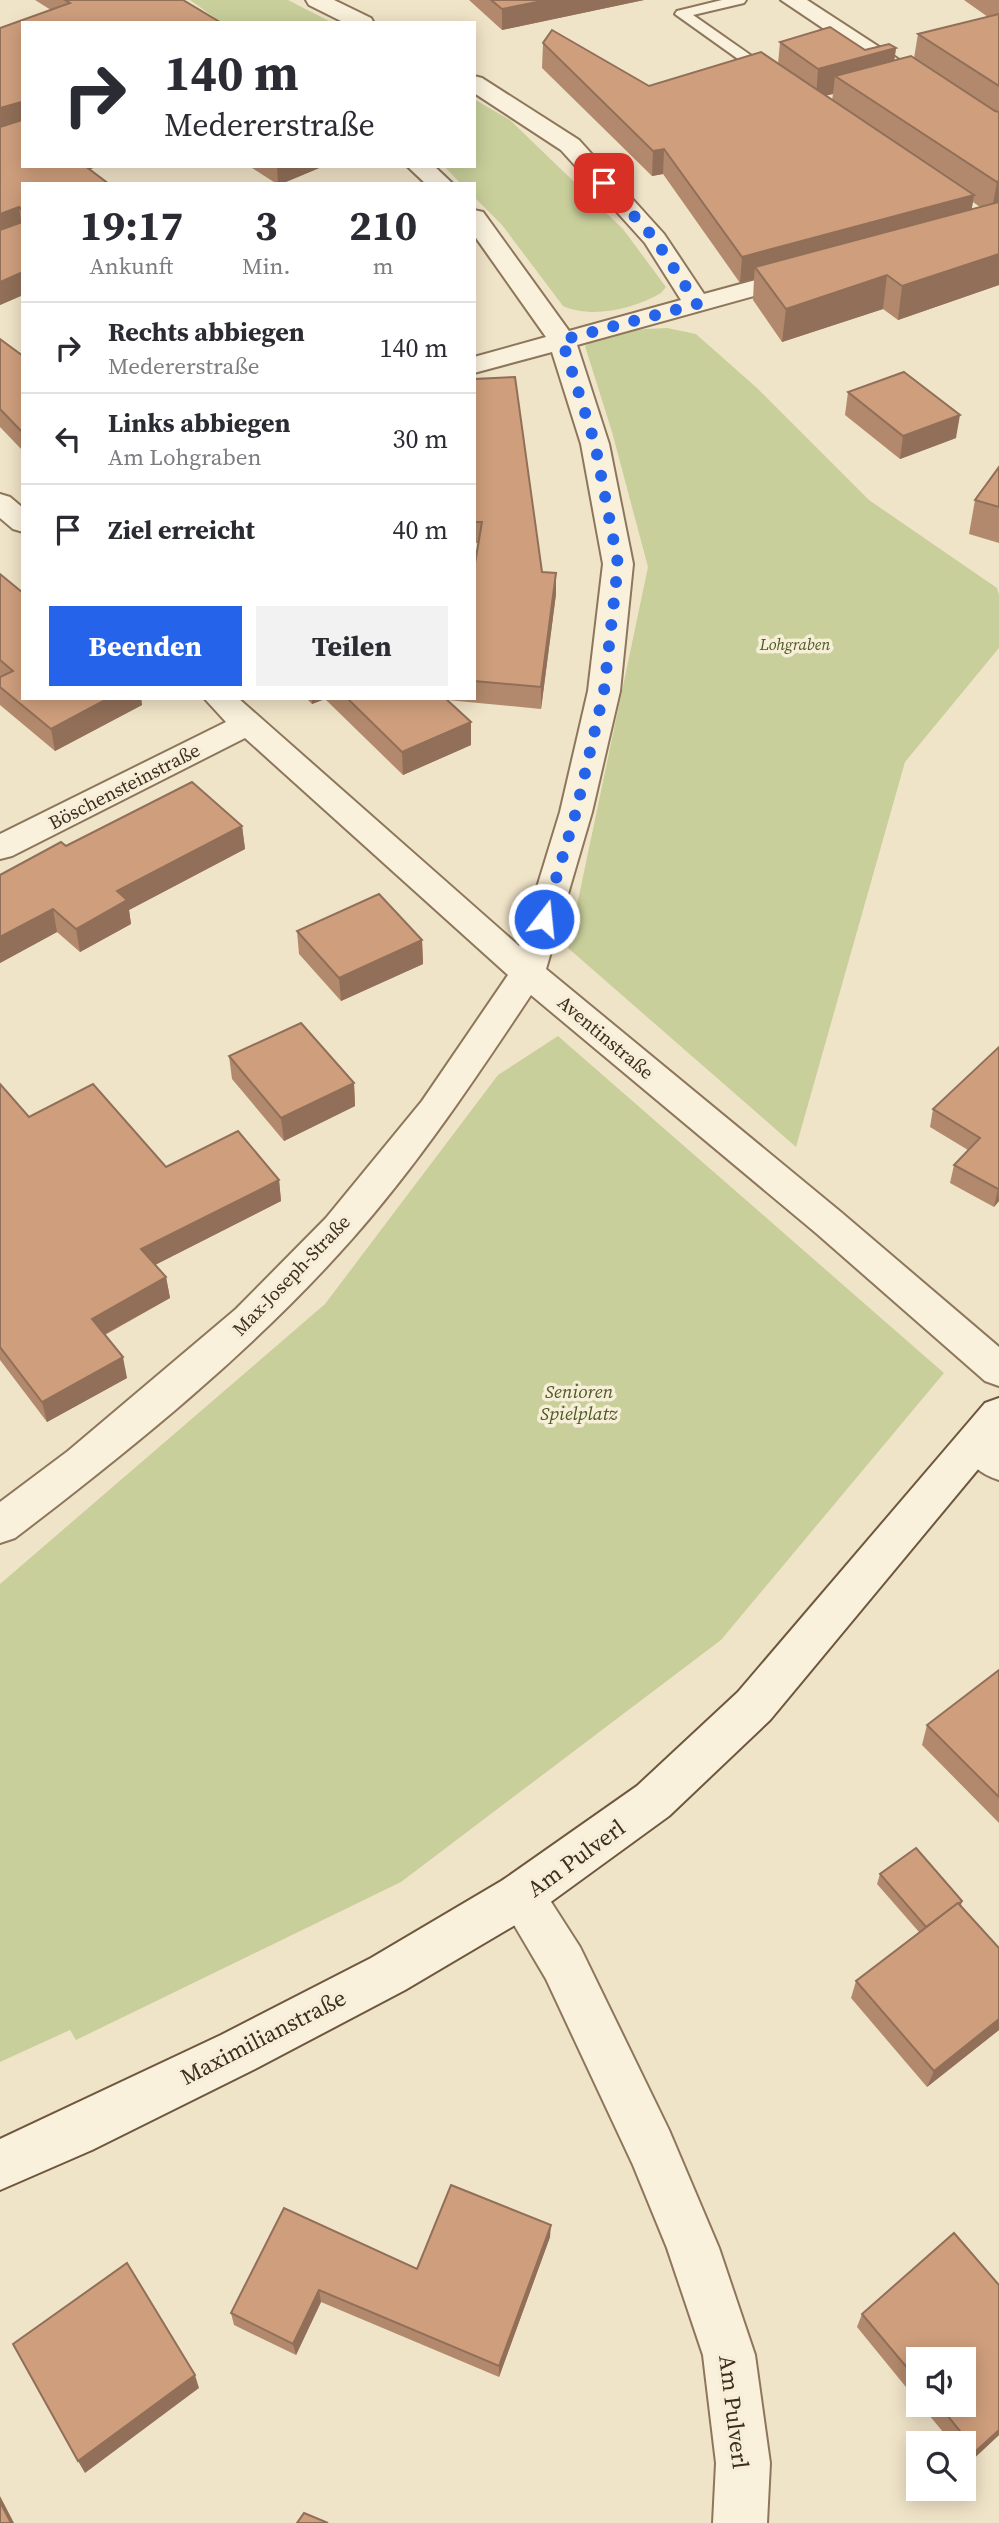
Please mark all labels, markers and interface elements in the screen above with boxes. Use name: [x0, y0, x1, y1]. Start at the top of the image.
text: 140 m: [164, 39, 299, 106]
icon: right: [49, 49, 140, 140]
text: Medererstraße: [164, 103, 375, 147]
pin: [574, 153, 634, 213]
icon: arrive: [585, 164, 623, 202]
text: 19:17: [80, 196, 183, 254]
text: 3: [255, 196, 278, 254]
text: 210: [349, 196, 417, 254]
text: Ankunft: [89, 250, 173, 282]
text: Min.: [242, 250, 290, 282]
text: m: [373, 250, 394, 282]
text: Rechts abbiegen: [108, 314, 305, 350]
icon: right: [49, 329, 87, 367]
text: 140 m: [380, 330, 448, 366]
text: Medererstraße: [108, 350, 260, 382]
text: Links abbiegen: [108, 405, 291, 441]
icon: left: [49, 420, 87, 458]
text: 30 m: [393, 421, 448, 457]
text: Am Lohgraben: [108, 441, 261, 473]
icon: arrive: [49, 511, 87, 549]
text: Ziel erreicht: [108, 512, 255, 548]
text: 40 m: [393, 512, 448, 548]
button: Beenden: [49, 606, 242, 686]
button: Teilen: [256, 606, 448, 686]
park label: Lohgraben: [759, 633, 830, 655]
street label: Böschensteinstraße: [44, 737, 204, 835]
position arrow: [507, 882, 581, 956]
street label: Aventinstraße: [552, 989, 660, 1085]
street label: Max-Joseph-Straße: [226, 1209, 356, 1341]
park label: Senioren Spielplatz: [540, 1378, 619, 1426]
street label: Am Pulverl: [520, 1811, 632, 1904]
street label: Maximilianstraße: [175, 1981, 351, 2093]
map controls: [906, 2347, 976, 2501]
button: sound: [906, 2347, 976, 2417]
street label: Am Pulverl: [711, 2353, 757, 2471]
button: search: [906, 2431, 976, 2501]

